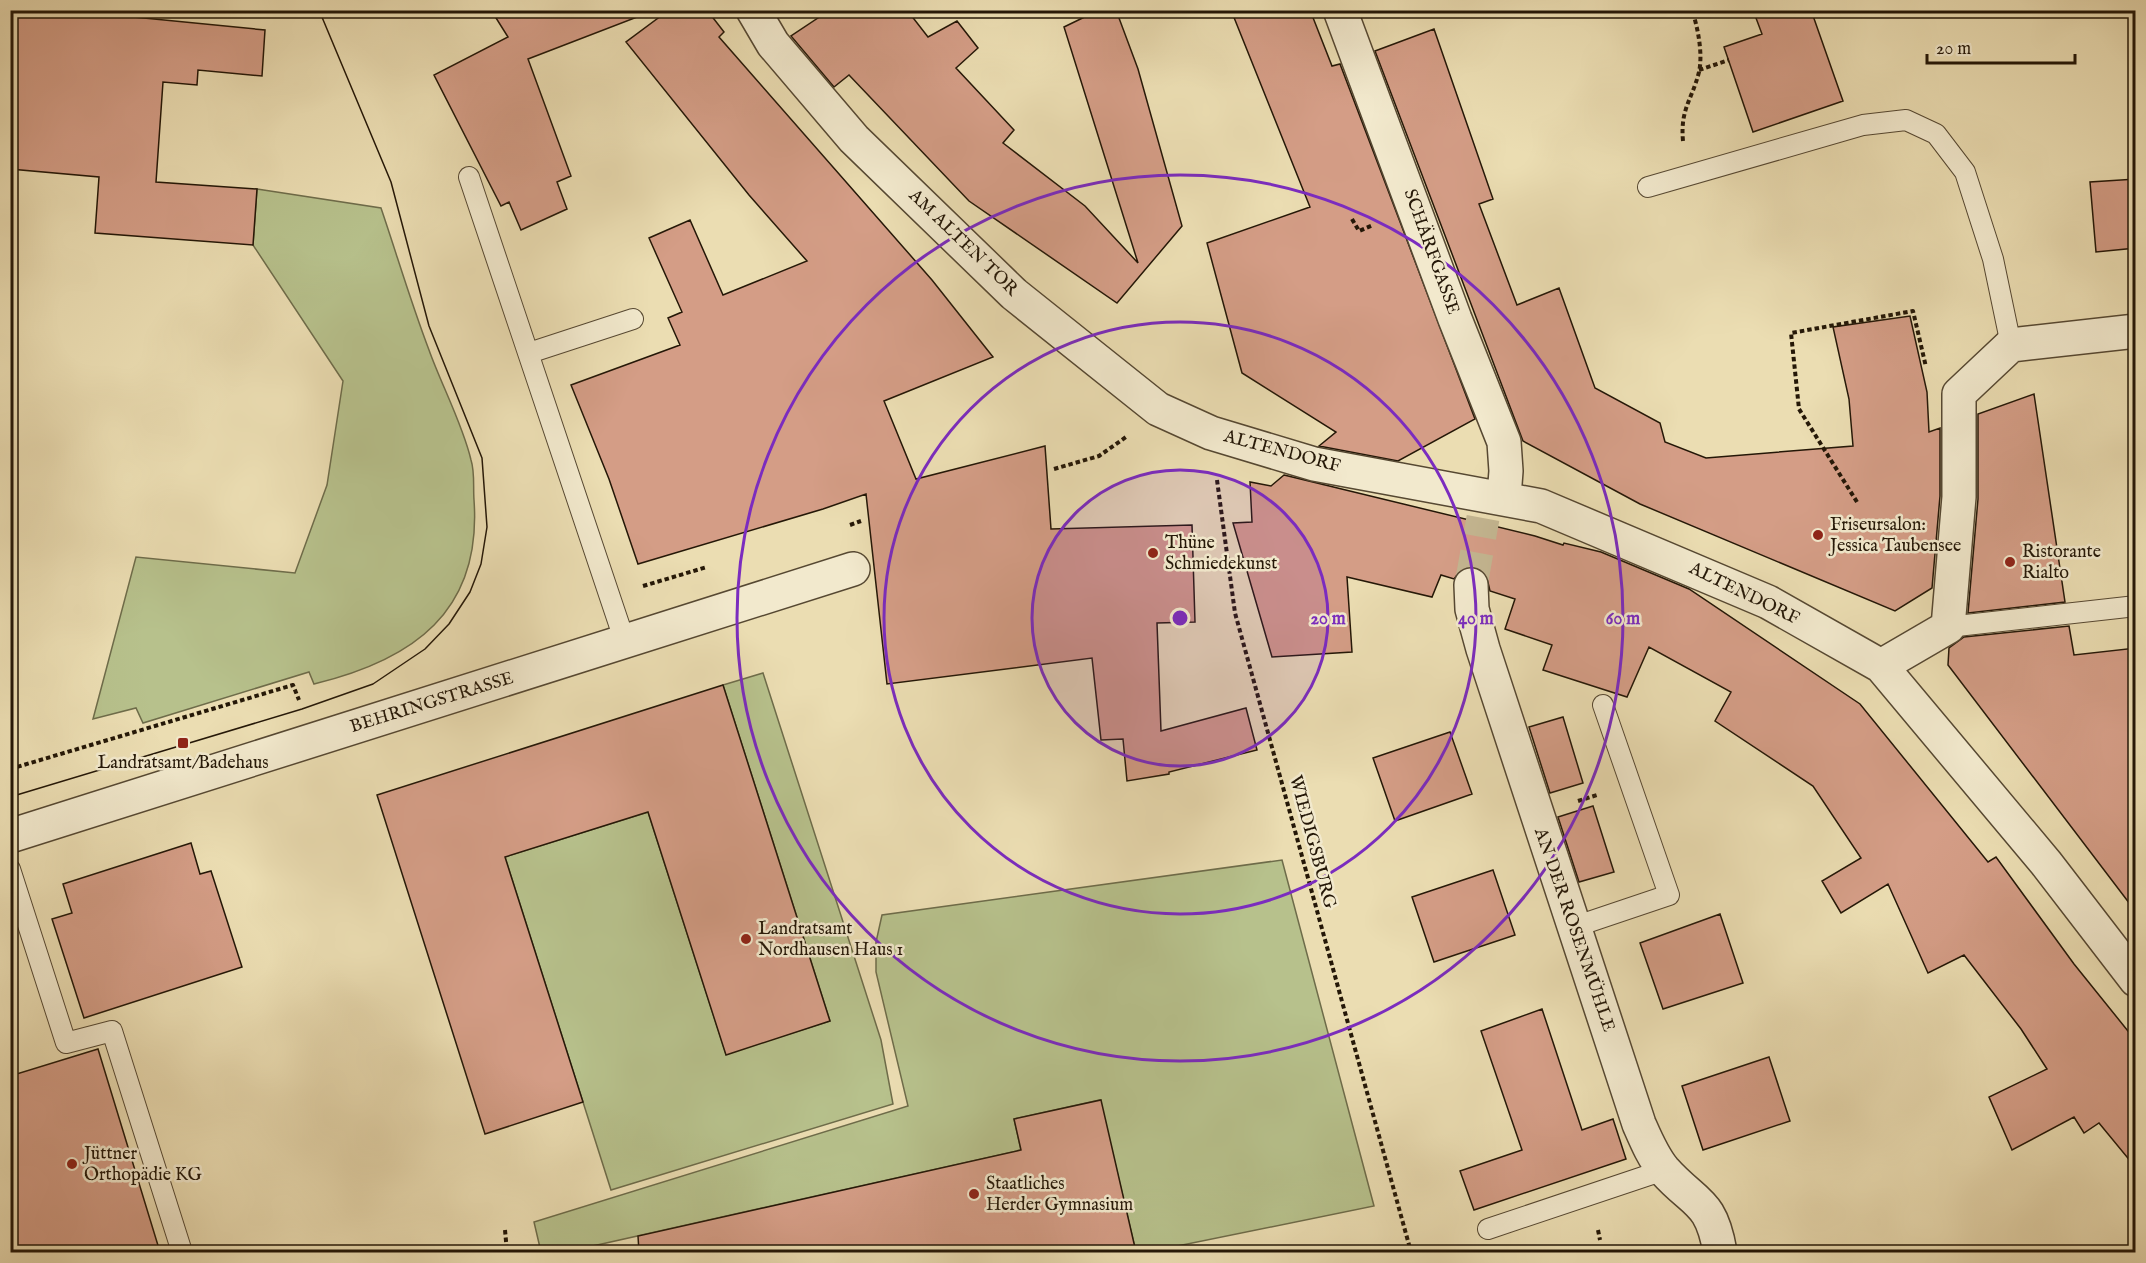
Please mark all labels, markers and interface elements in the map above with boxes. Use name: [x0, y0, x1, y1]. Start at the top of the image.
scale bar: [1927, 27, 2076, 65]
text: 20 m: [1936, 38, 1971, 61]
street label: AM ALTEN TOR: [903, 184, 1024, 302]
street label: SCHÄRFGASSE: [1398, 186, 1465, 318]
street label: ALTENDORF: [1220, 425, 1343, 479]
place label: Friseursalon: Jessica Taubensee: [1828, 514, 1961, 558]
marker: Friseursalon: Jessica Taubensee: [1811, 528, 1825, 542]
place label: Thüne Schmiedekunst: [1165, 532, 1277, 576]
place label: Ristorante Rialto: [2022, 541, 2101, 585]
marker: Thüne Schmiedekunst: [1146, 546, 1160, 560]
marker: Ristorante Rialto: [2003, 555, 2017, 569]
street label: ALTENDORF: [1684, 557, 1803, 631]
centre of rings: [1170, 608, 1190, 628]
text: 20 m: [1310, 608, 1346, 631]
text: 40 m: [1458, 608, 1494, 631]
text: 60 m: [1606, 608, 1640, 631]
street label: BEHRINGSTRASSE: [347, 667, 517, 739]
marker: Landratsamt/Badehaus: [176, 736, 190, 750]
place label: Landratsamt/Badehaus: [97, 752, 269, 775]
street label: WIEDIGSBURG: [1283, 773, 1341, 912]
street label: AN DER ROSENMÜHLE: [1528, 824, 1621, 1035]
place label: Landratsamt Nordhausen Haus 1: [758, 918, 903, 962]
marker: Landratsamt Nordhausen Haus 1: [739, 932, 753, 946]
place label: Jüttner Orthopädie KG: [82, 1143, 203, 1187]
marker: Jüttner Orthopädie KG: [65, 1157, 79, 1171]
place label: Staatliches Herder Gymnasium: [986, 1173, 1133, 1217]
marker: Staatliches Herder Gymnasium: [967, 1187, 981, 1201]

